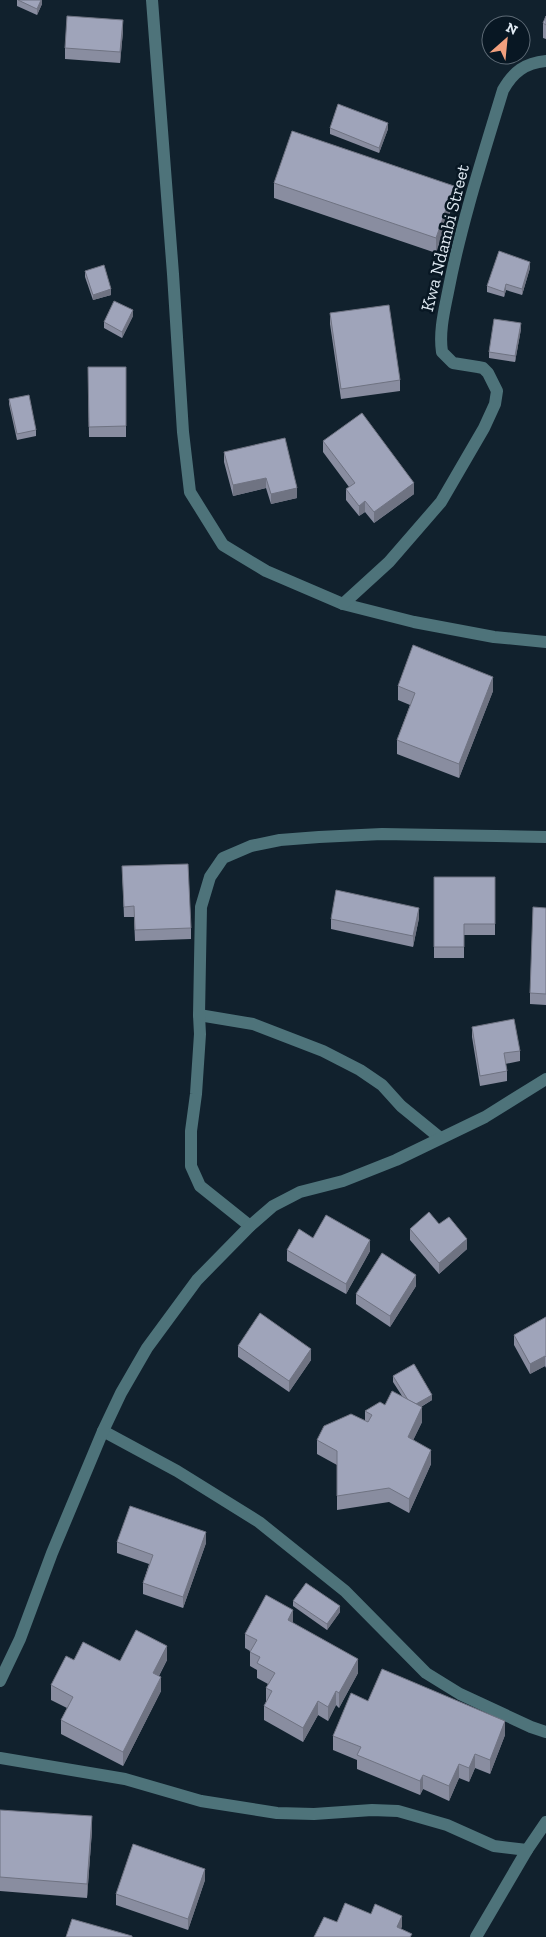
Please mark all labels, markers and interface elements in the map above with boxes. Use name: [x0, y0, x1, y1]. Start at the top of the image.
north arrow: [481, 15, 531, 65]
text: N: [503, 19, 521, 39]
street label: Kwa Ndambi Street: [416, 162, 474, 314]

